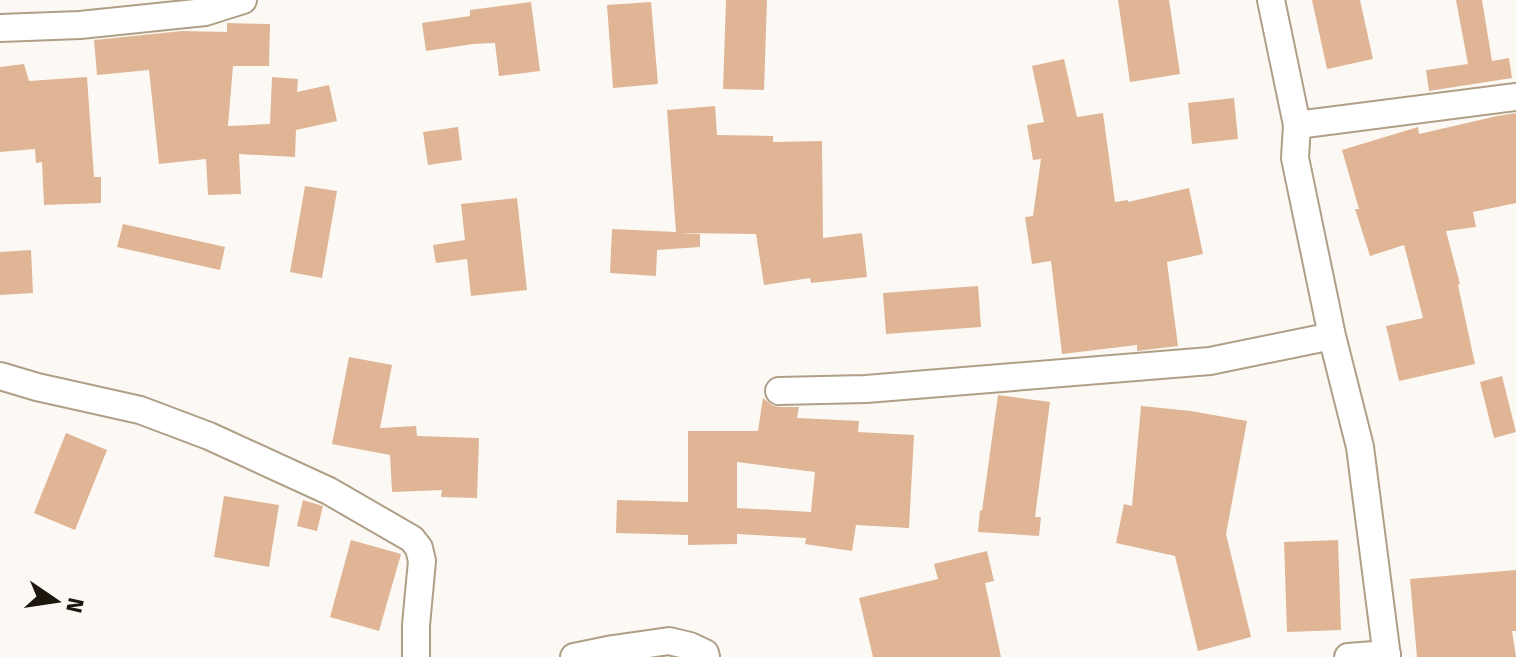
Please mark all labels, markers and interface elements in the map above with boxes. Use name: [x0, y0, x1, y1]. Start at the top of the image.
north arrow: [16, 561, 96, 641]
text: N: [60, 595, 90, 616]

